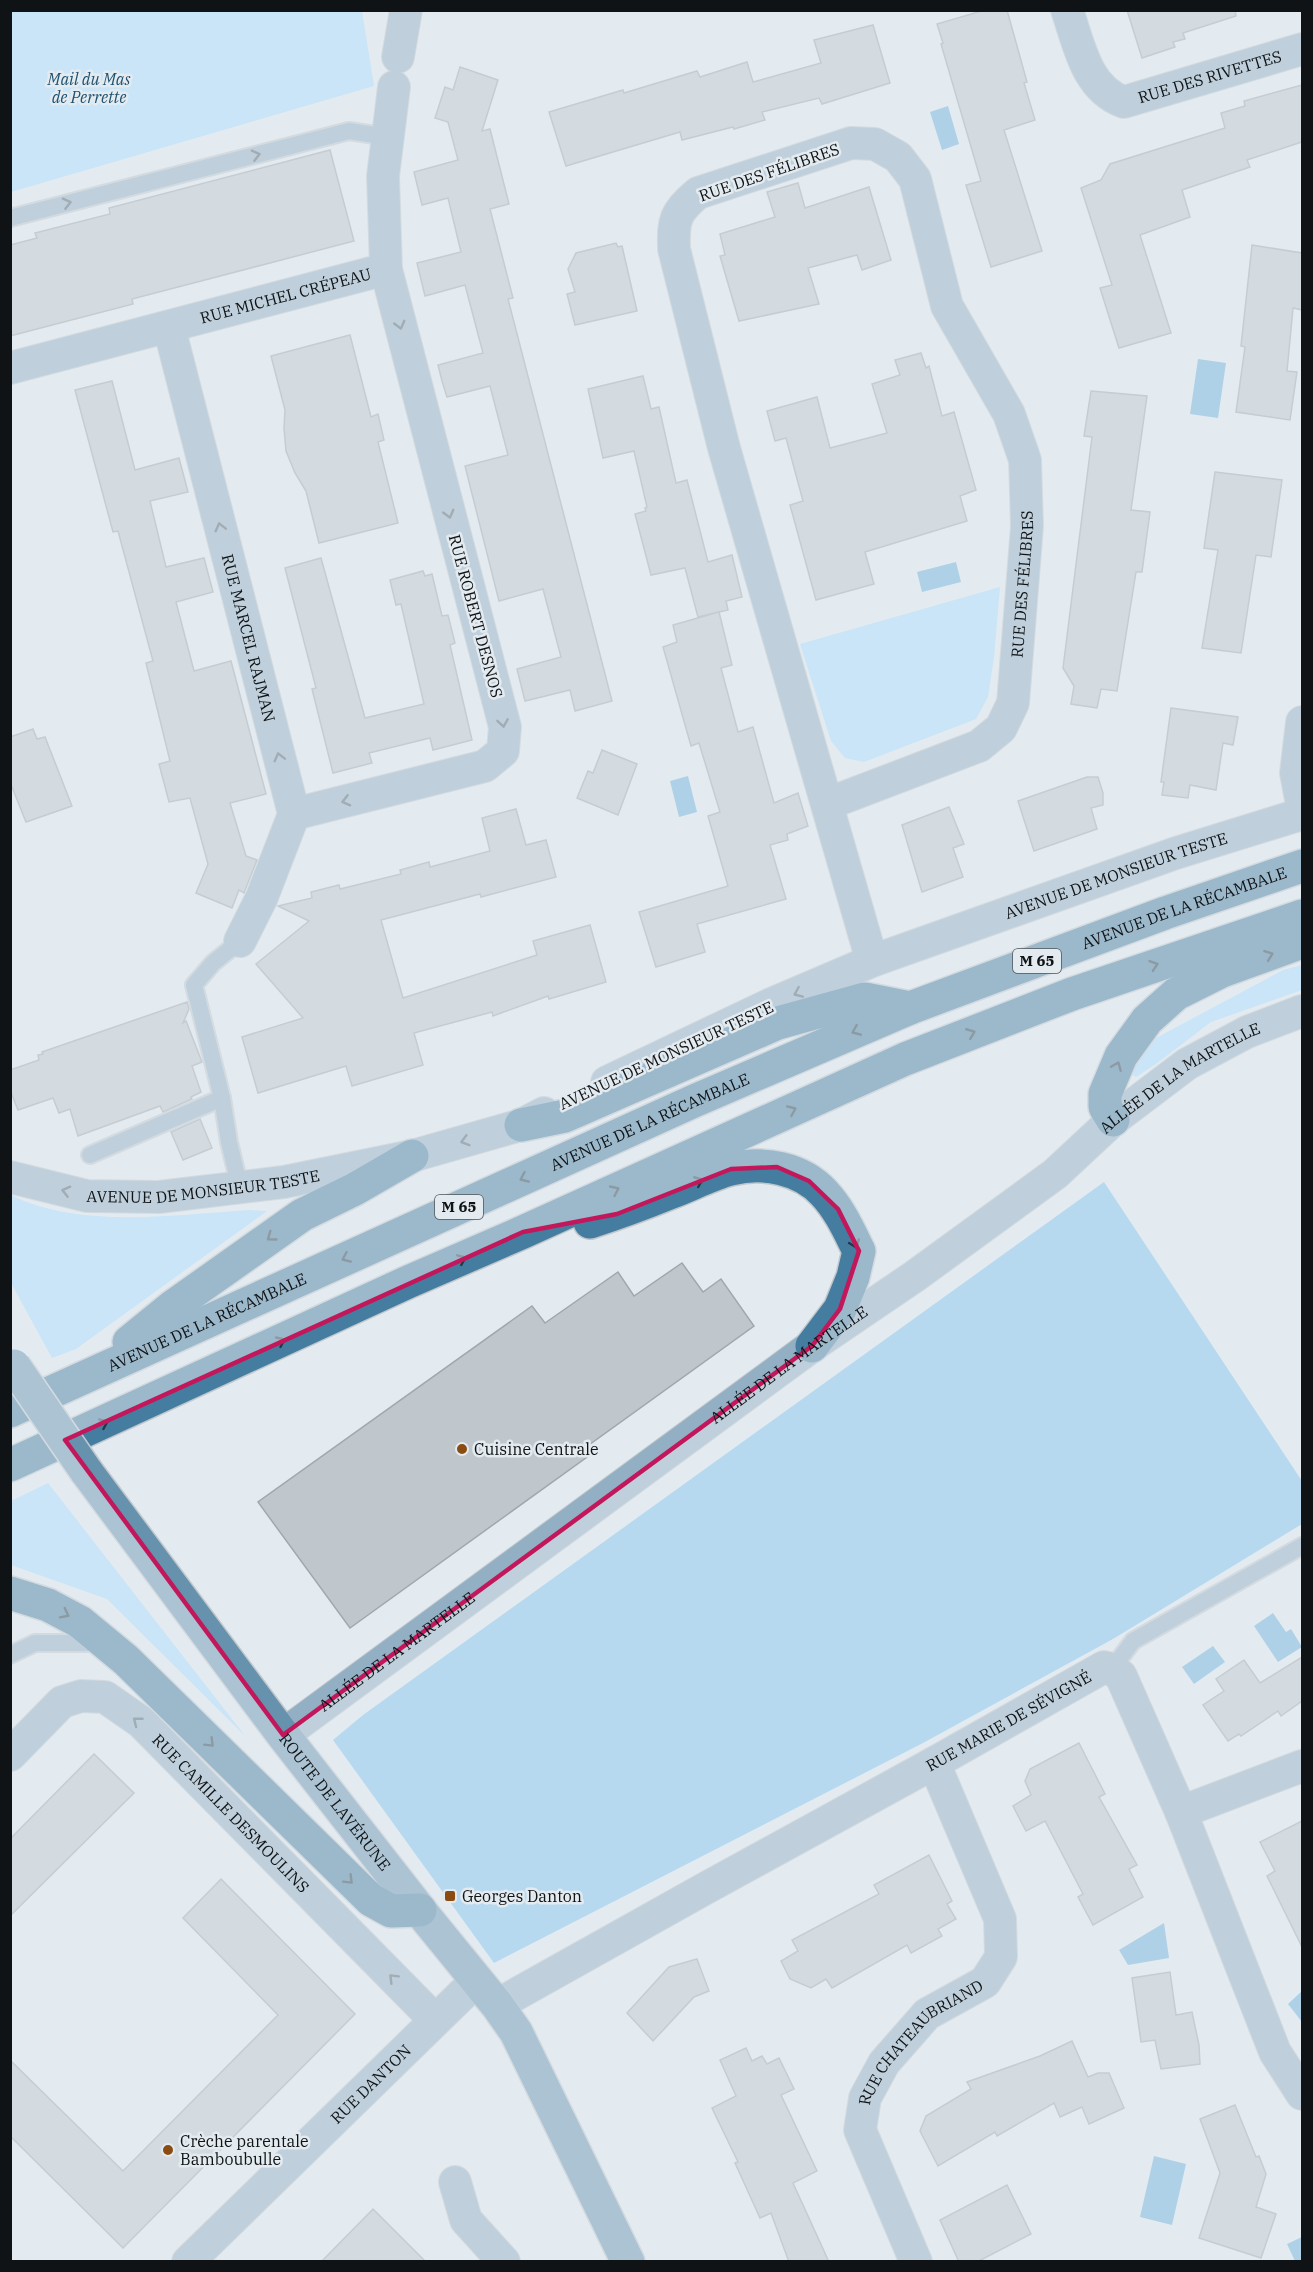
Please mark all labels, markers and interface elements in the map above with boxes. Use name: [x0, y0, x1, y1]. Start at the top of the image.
street label: RUE DES RIVETTES: [1135, 46, 1284, 107]
park label: Mail du Mas de Perrette: [47, 69, 130, 107]
street label: RUE DES FÉLIBRES: [696, 138, 842, 205]
one-way arrow: [251, 149, 261, 162]
one-way arrow: [62, 198, 72, 211]
street label: RUE MICHEL CRÉPEAU: [198, 263, 374, 328]
one-way arrow: [393, 319, 405, 330]
one-way arrow: [442, 509, 455, 519]
street label: RUE DES FÉLIBRES: [1007, 510, 1037, 659]
one-way arrow: [214, 523, 227, 533]
street label: RUE ROBERT DESNOS: [445, 532, 507, 700]
street label: RUE MARCEL RAJMAN: [218, 552, 280, 724]
one-way arrow: [496, 718, 509, 728]
one-way arrow: [274, 752, 286, 763]
one-way arrow: [341, 793, 351, 806]
street label: AVENUE DE MONSIEUR TESTE: [1002, 828, 1230, 923]
street label: AVENUE DE LA RÉCAMBALE: [1079, 862, 1289, 953]
road number: M 65: [1013, 949, 1061, 973]
one-way arrow: [1263, 950, 1274, 962]
one-way arrow: [1148, 960, 1159, 972]
one-way arrow: [794, 985, 805, 997]
street label: AVENUE DE MONSIEUR TESTE: [556, 996, 776, 1114]
street label: ALLÉE DE LA MARTELLE: [1095, 1018, 1263, 1138]
one-way arrow: [851, 1024, 862, 1036]
one-way arrow: [965, 1028, 976, 1040]
one-way arrow: [1110, 1061, 1122, 1072]
street label: AVENUE DE LA RÉCAMBALE: [547, 1068, 752, 1175]
one-way arrow: [786, 1105, 797, 1117]
one-way arrow: [460, 1133, 470, 1146]
street label: AVENUE DE MONSIEUR TESTE: [86, 1165, 321, 1207]
one-way arrow: [519, 1170, 530, 1182]
one-way arrow: [693, 1176, 704, 1188]
one-way arrow: [61, 1185, 71, 1198]
one-way arrow: [608, 1186, 619, 1198]
road number: M 65: [435, 1195, 483, 1219]
one-way arrow: [266, 1230, 277, 1241]
one-way arrow: [847, 1239, 860, 1249]
one-way arrow: [342, 1250, 353, 1262]
one-way arrow: [455, 1254, 466, 1266]
street label: AVENUE DE LA RÉCAMBALE: [104, 1268, 309, 1376]
street label: ALLÉE DE LA MARTELLE: [706, 1301, 871, 1428]
one-way arrow: [274, 1337, 285, 1349]
one-way arrow: [97, 1418, 108, 1430]
place label: Cuisine Centrale: [474, 1439, 599, 1459]
marker: Cuisine Centrale: [455, 1442, 469, 1456]
street label: ALLÉE DE LA MARTELLE: [314, 1587, 479, 1716]
one-way arrow: [59, 1607, 69, 1618]
street label: RUE MARIE DE SÉVIGNÉ: [922, 1665, 1095, 1776]
one-way arrow: [133, 1717, 144, 1728]
street label: ROUTE DE LAVÉRUNE: [275, 1729, 395, 1875]
street label: RUE CAMILLE DESMOULINS: [148, 1730, 314, 1897]
one-way arrow: [203, 1735, 214, 1746]
one-way arrow: [342, 1872, 353, 1883]
place label: Georges Danton: [462, 1886, 582, 1906]
marker: Georges Danton: [443, 1889, 457, 1903]
one-way arrow: [390, 1974, 401, 1985]
street label: RUE CHATEAUBRIAND: [854, 1975, 986, 2106]
street label: RUE DANTON: [326, 2040, 415, 2128]
place label: Crèche parentale Bamboubulle: [180, 2131, 309, 2169]
marker: Crèche parentale Bamboubulle: [161, 2143, 175, 2157]

